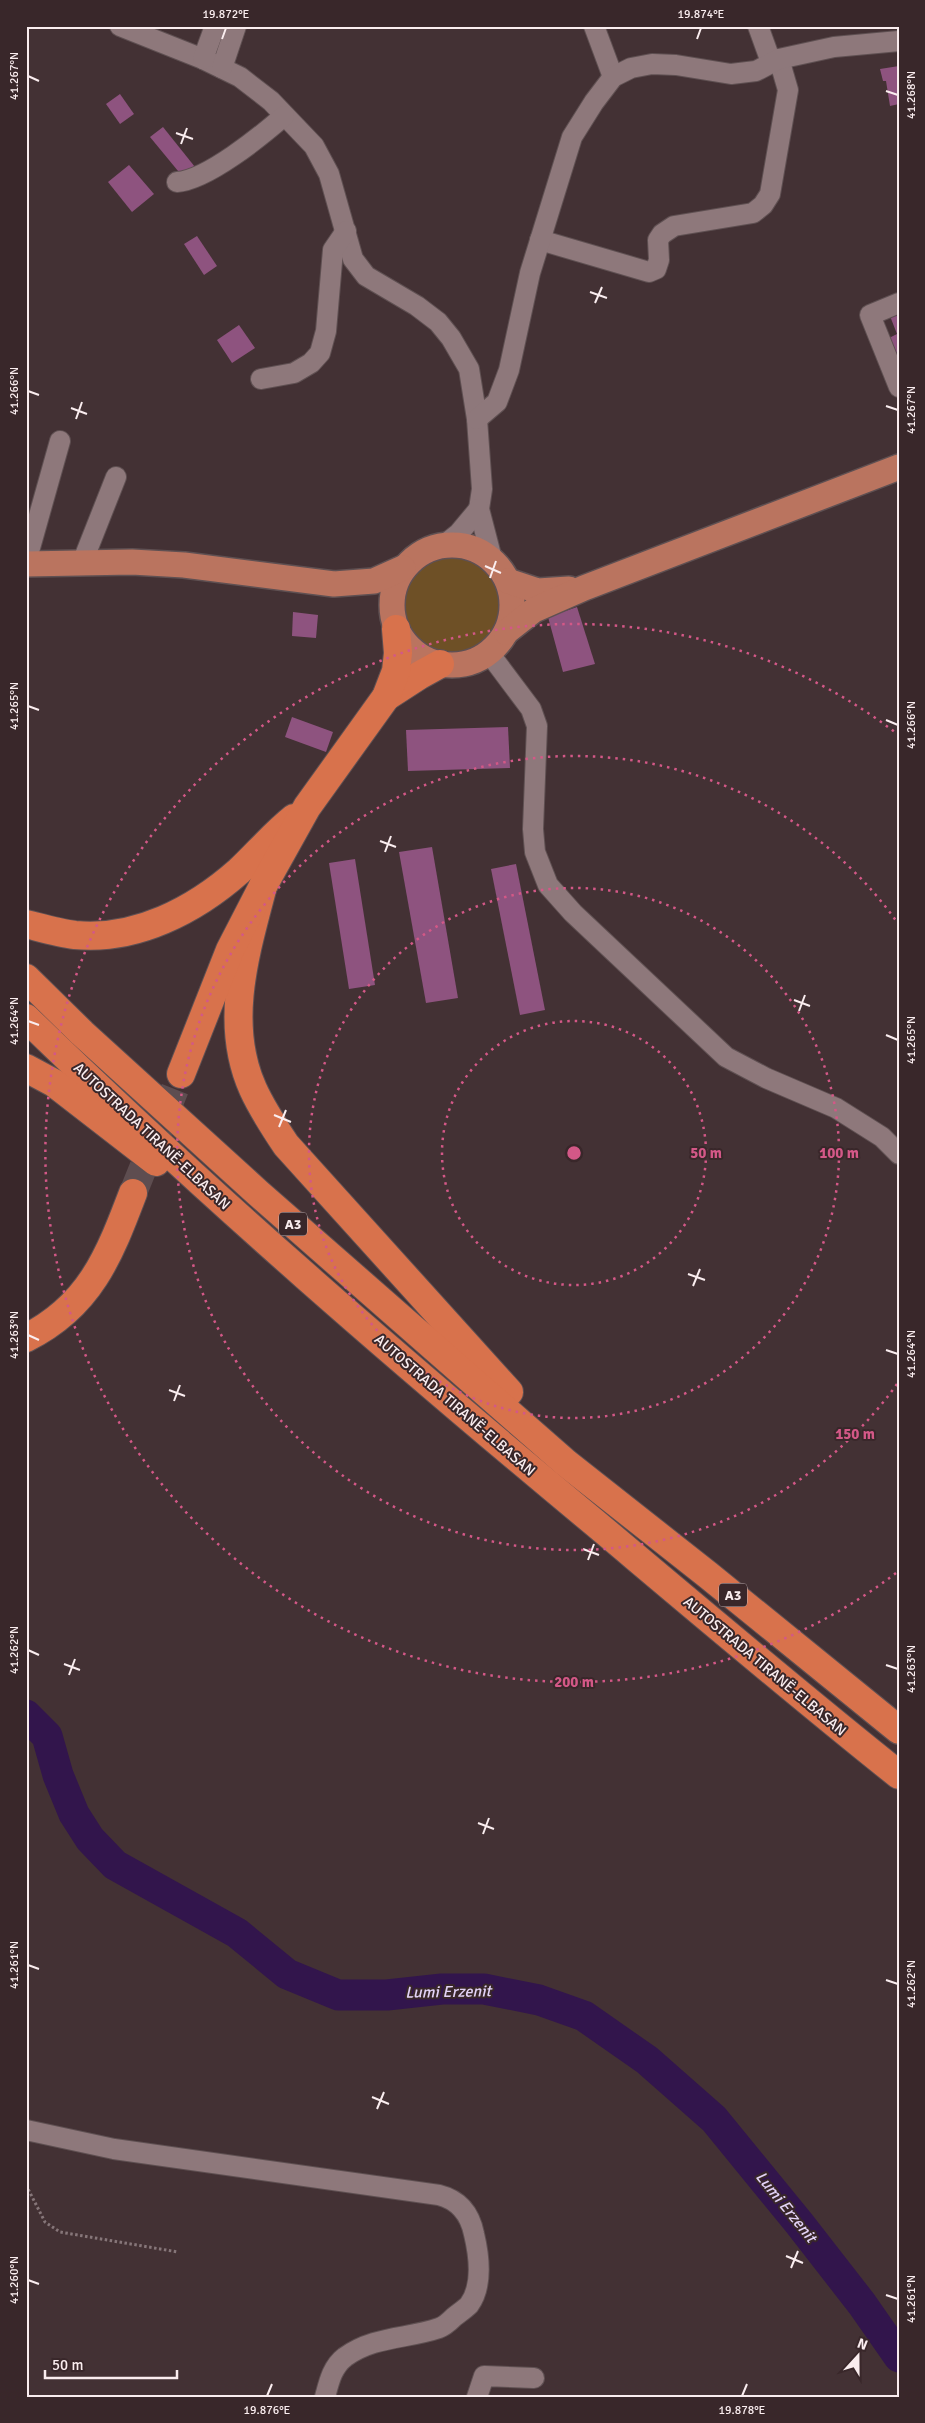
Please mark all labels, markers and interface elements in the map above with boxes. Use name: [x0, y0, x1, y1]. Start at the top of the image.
text: 19.872°E: [203, 7, 250, 22]
text: 19.874°E: [678, 7, 725, 22]
text: 41.267°N: [7, 52, 22, 100]
text: 41.268°N: [904, 71, 919, 119]
text: 41.266°N: [7, 367, 22, 415]
text: 41.267°N: [904, 386, 919, 434]
text: 41.265°N: [7, 682, 22, 730]
text: 41.266°N: [904, 701, 919, 749]
text: 41.264°N: [7, 997, 22, 1045]
text: 41.265°N: [904, 1016, 919, 1064]
street label: AUTOSTRADA TIRANË-ELBASAN: [70, 1059, 234, 1213]
centre of rings: [565, 1144, 583, 1162]
text: 50 m: [690, 1144, 722, 1162]
text: 100 m: [819, 1144, 859, 1162]
road number: A3: [279, 1212, 307, 1236]
text: 41.263°N: [7, 1311, 22, 1359]
street label: AUTOSTRADA TIRANË-ELBASAN: [371, 1330, 539, 1480]
text: 41.264°N: [904, 1330, 919, 1378]
text: 150 m: [835, 1425, 875, 1443]
road number: A3: [719, 1584, 747, 1606]
street label: AUTOSTRADA TIRANË-ELBASAN: [680, 1592, 850, 1740]
text: 41.262°N: [7, 1626, 22, 1674]
text: 41.263°N: [904, 1645, 919, 1693]
text: 200 m: [554, 1673, 594, 1691]
text: 41.261°N: [7, 1941, 22, 1989]
text: 41.262°N: [904, 1960, 919, 2008]
water label: Lumi Erzenit: [405, 1981, 494, 2003]
water label: Lumi Erzenit: [751, 2167, 822, 2249]
text: 41.260°N: [7, 2256, 22, 2304]
text: 41.261°N: [904, 2275, 919, 2323]
north arrow: [832, 2330, 882, 2380]
text: N: [855, 2335, 870, 2354]
scale bar: [45, 2348, 178, 2380]
text: 50 m: [52, 2356, 83, 2374]
text: 19.876°E: [244, 2403, 291, 2418]
text: 19.878°E: [719, 2403, 766, 2418]

